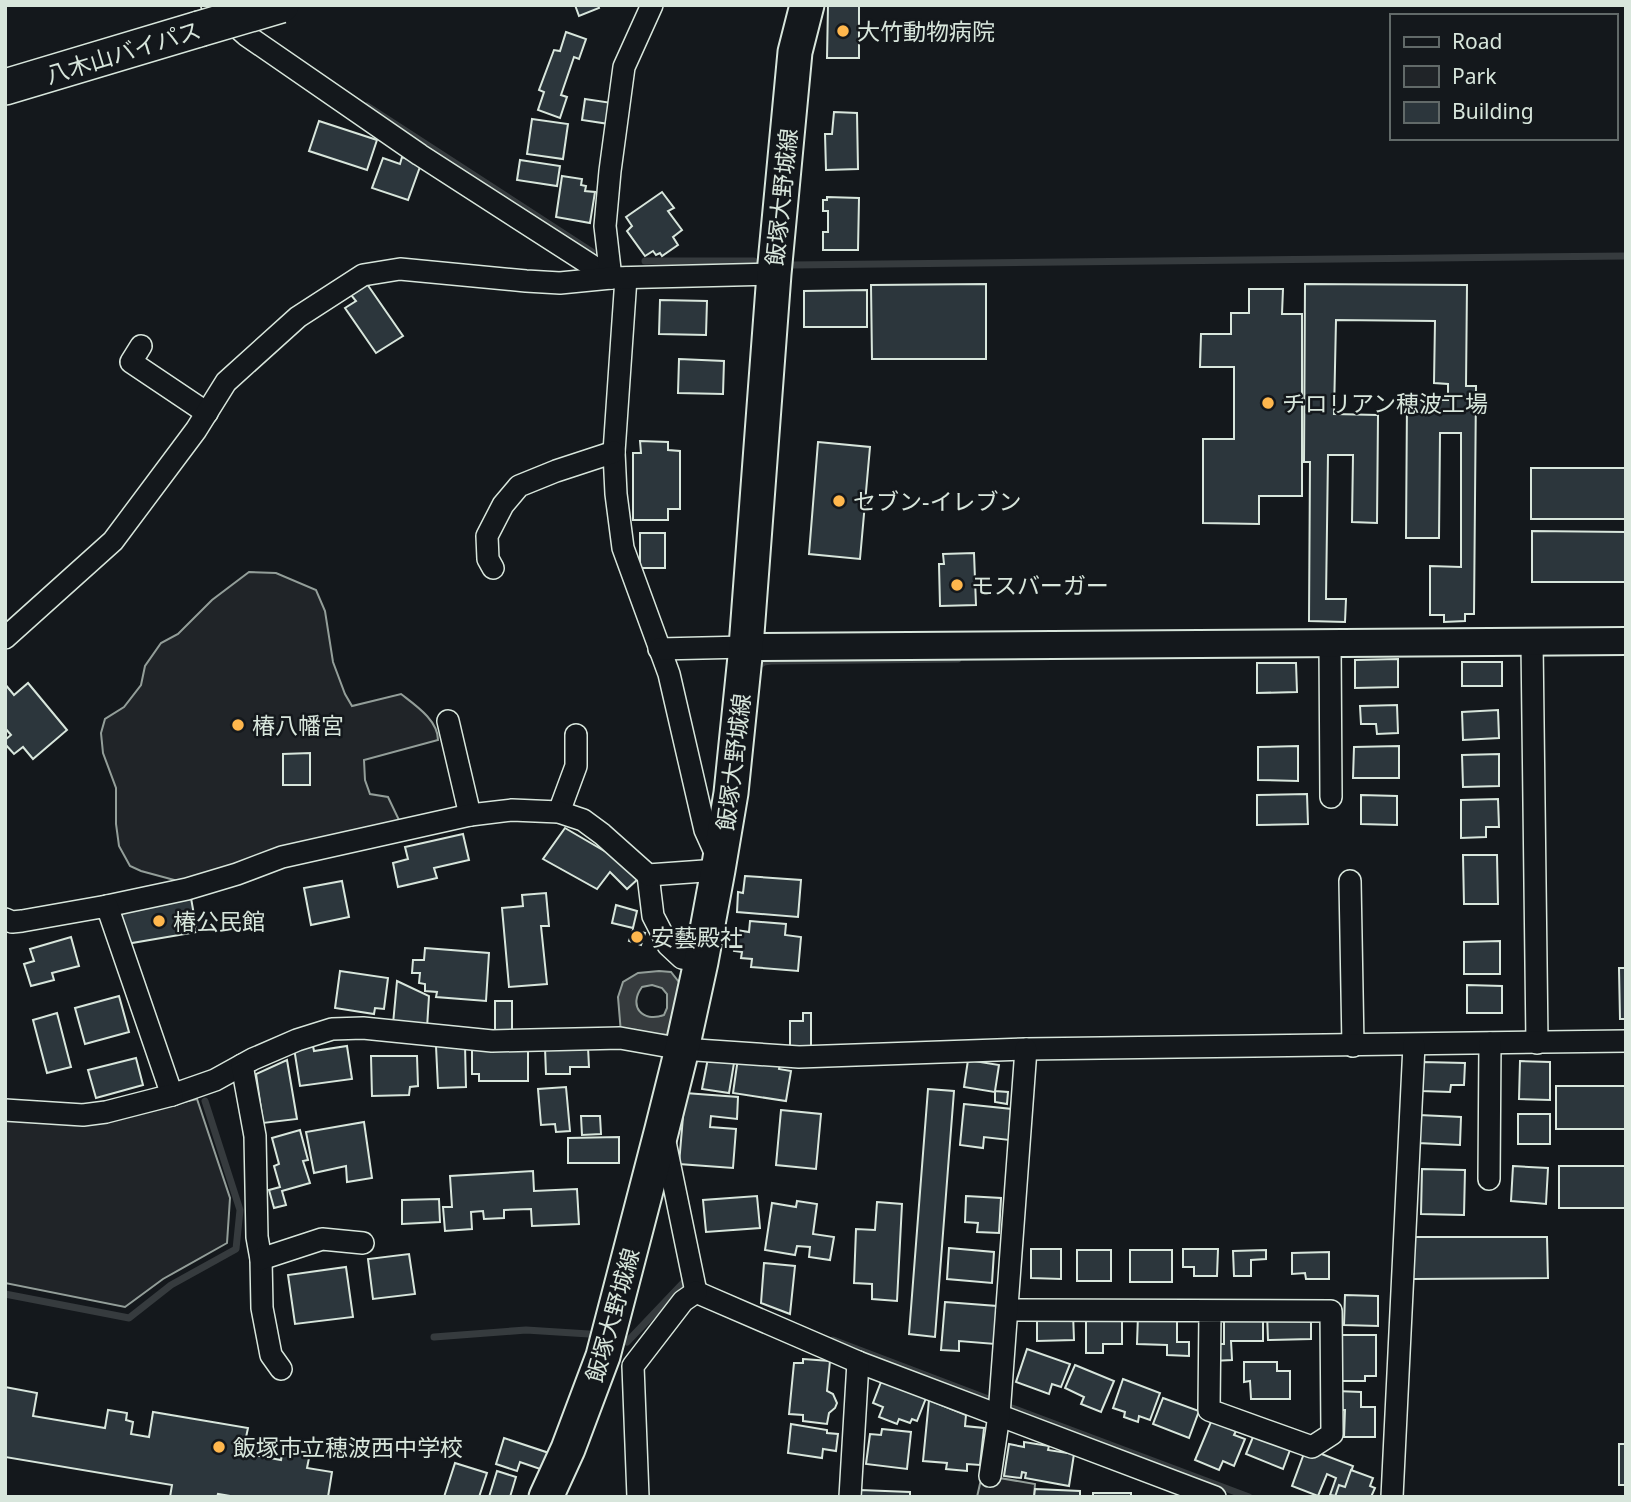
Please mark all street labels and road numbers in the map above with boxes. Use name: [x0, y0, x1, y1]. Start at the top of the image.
street label: 八木山バイパス: [42, 13, 204, 91]
street label: 飯塚大野城線: [758, 127, 804, 267]
street label: 飯塚大野城線: [709, 692, 757, 832]
street label: 飯塚大野城線: [578, 1244, 646, 1386]

